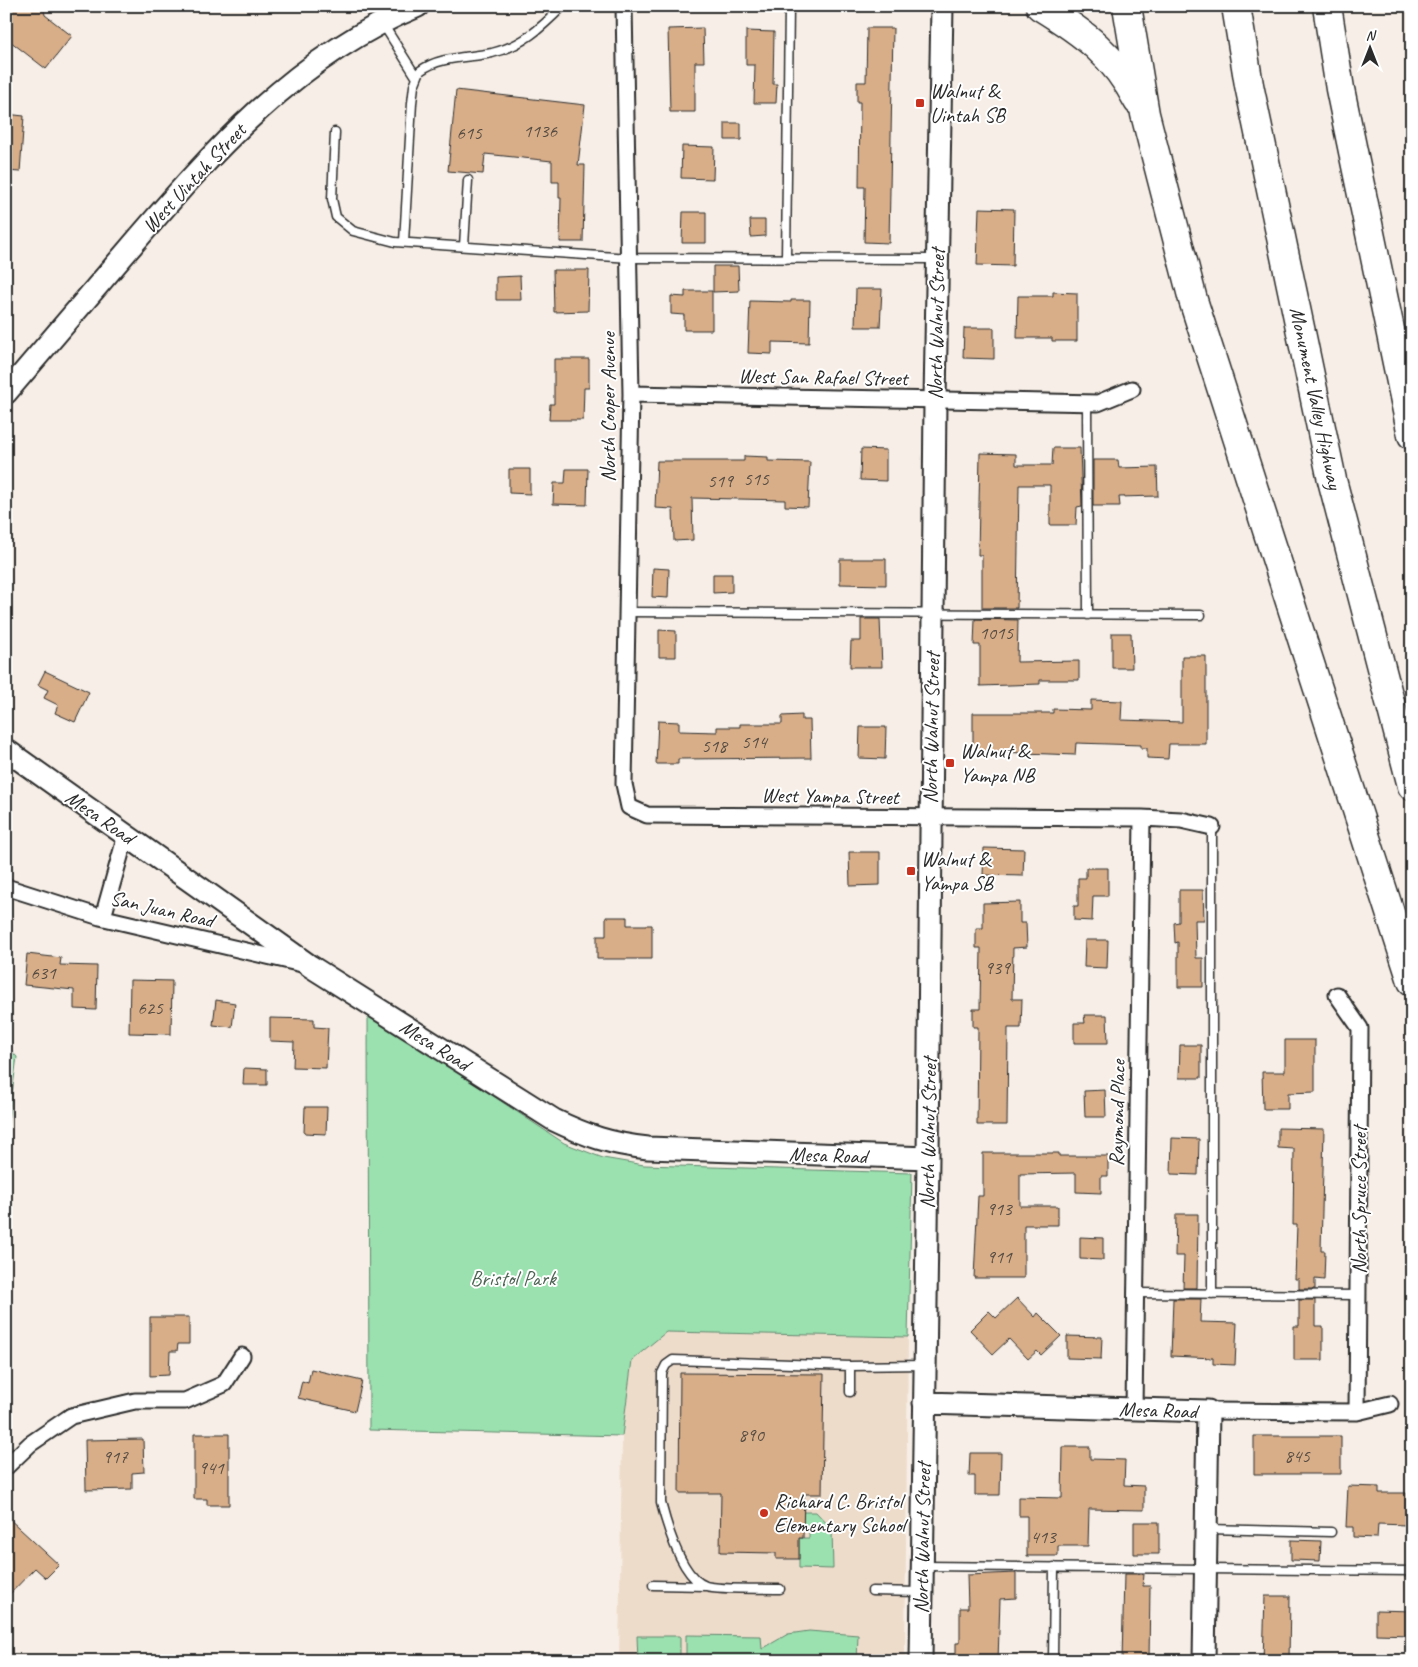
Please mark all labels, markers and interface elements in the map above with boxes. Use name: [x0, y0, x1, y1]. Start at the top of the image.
north arrow: [1346, 22, 1396, 72]
text: N: [1366, 27, 1377, 44]
place label: Walnut & Uintah SB: [930, 78, 1007, 128]
marker: Walnut & Uintah SB: [914, 97, 926, 109]
street label: West Uintah Street: [137, 116, 253, 238]
house number: 1136: [523, 119, 559, 143]
house number: 615: [456, 121, 483, 145]
street label: North Walnut Street: [922, 245, 950, 400]
street label: Monument Valley Highway: [1284, 305, 1348, 493]
street label: North Cooper Avenue: [595, 330, 621, 482]
street label: West San Rafael Street: [738, 363, 910, 392]
house number: 515: [743, 467, 770, 491]
house number: 519: [707, 469, 734, 493]
house number: 1015: [979, 621, 1015, 645]
street label: North Walnut Street: [917, 649, 945, 804]
house number: 514: [741, 730, 769, 754]
house number: 518: [701, 734, 729, 758]
place label: Walnut & Yampa NB: [960, 738, 1036, 788]
marker: Walnut & Yampa NB: [944, 757, 956, 769]
street label: West Yampa Street: [761, 782, 901, 810]
street label: Mesa Road: [61, 784, 142, 852]
place label: Walnut & Yampa SB: [921, 846, 995, 896]
marker: Walnut & Yampa SB: [905, 865, 917, 877]
street label: San Juan Road: [108, 884, 219, 934]
house number: 939: [984, 956, 1011, 980]
house number: 631: [30, 961, 57, 985]
house number: 625: [137, 996, 164, 1020]
street label: Mesa Road: [395, 1013, 478, 1079]
street label: North Walnut Street: [914, 1054, 942, 1209]
street label: Raymond Place: [1103, 1057, 1131, 1167]
street label: North Spruce Street: [1346, 1123, 1372, 1274]
street label: Mesa Road: [789, 1141, 871, 1169]
house number: 913: [986, 1197, 1013, 1221]
house number: 911: [986, 1245, 1013, 1269]
park label: Bristol Park: [470, 1265, 557, 1291]
street label: Mesa Road: [1119, 1396, 1201, 1424]
house number: 890: [738, 1423, 765, 1447]
house number: 845: [1284, 1444, 1311, 1468]
house number: 917: [102, 1445, 129, 1469]
house number: 941: [198, 1456, 225, 1480]
street label: North Walnut Street: [908, 1459, 936, 1614]
place label: Richard C. Bristol Elementary School: [774, 1488, 909, 1538]
marker: Richard C. Bristol Elementary School: [758, 1507, 770, 1519]
house number: 413: [1030, 1525, 1057, 1549]

